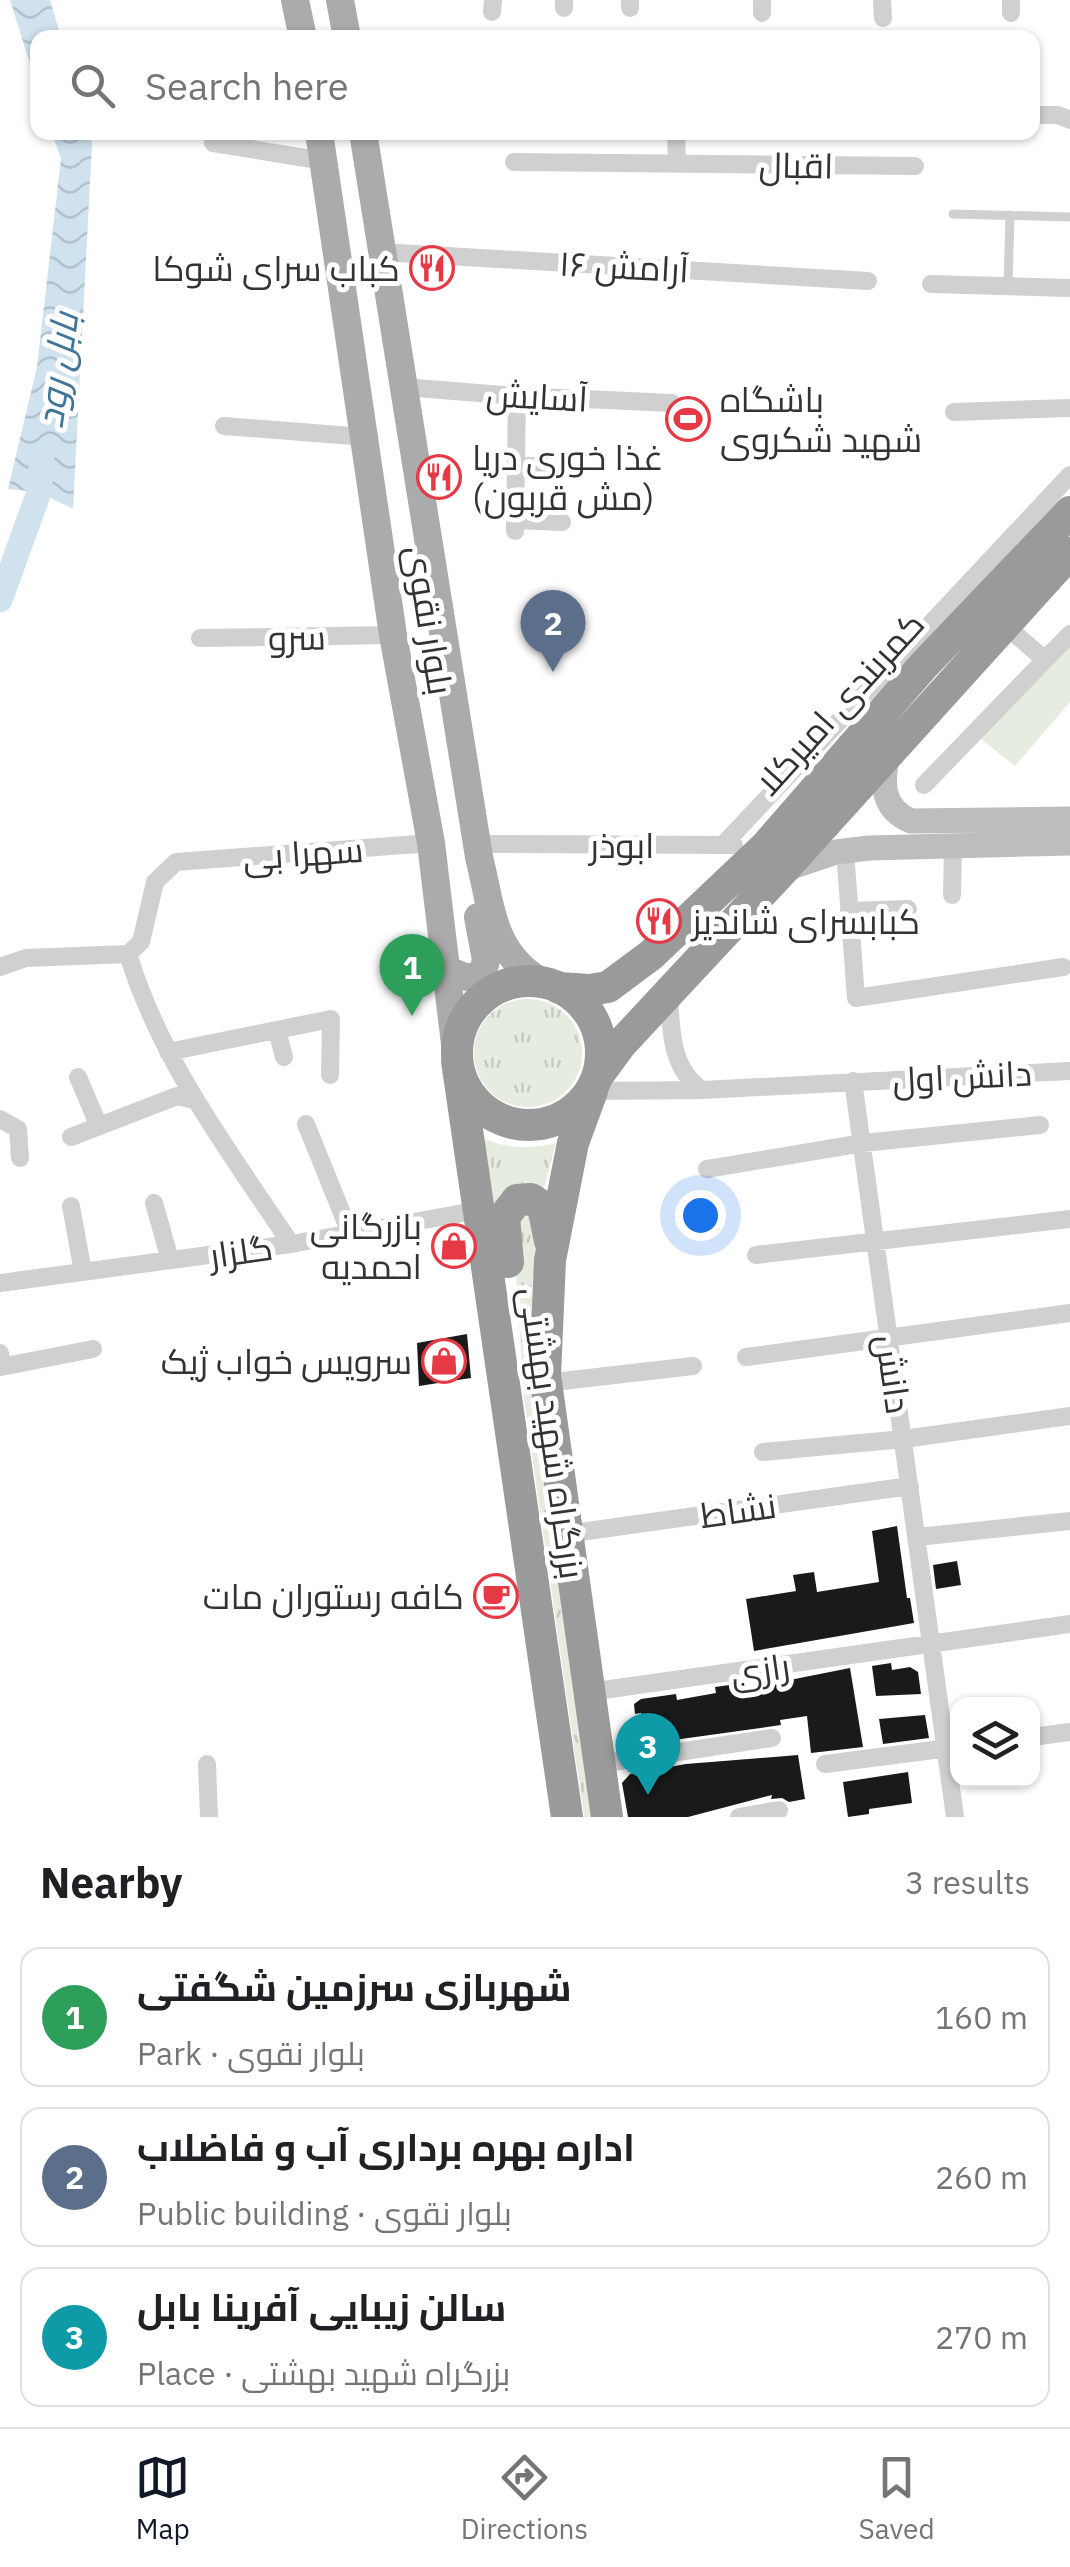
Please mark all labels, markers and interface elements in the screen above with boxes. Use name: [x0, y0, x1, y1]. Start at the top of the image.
search box: [30, 30, 1040, 140]
icon: search: [65, 58, 120, 113]
text: Search here: [145, 61, 349, 110]
street label: اقبال: [758, 141, 834, 189]
street label: آرامش ۱۶: [558, 240, 690, 292]
place label: کباب سرای شوکا: [152, 245, 400, 291]
restaurant icon: کباب سرای شوکا: [409, 245, 455, 291]
water label: بابل رود: [24, 307, 89, 431]
street label: آسایش: [485, 370, 589, 422]
place label: باشگاه شهید شکروی: [720, 376, 922, 462]
sports icon: باشگاه شهید شکروی: [665, 396, 711, 442]
place label: غذا خوری دریا (مش قربون): [472, 434, 663, 520]
restaurant icon: غذا خوری دریا (مش قربون): [416, 454, 462, 500]
street label: بلوار نقوی: [396, 542, 464, 698]
pin: 2: [520, 590, 586, 672]
street label: کمربندی امیرکلا: [744, 601, 934, 805]
street label: سرو: [268, 613, 326, 661]
street label: ابوذر: [587, 822, 655, 868]
street label: سهرا بی: [241, 826, 365, 880]
restaurant icon: کبابسرای شاندیز: [636, 898, 682, 944]
place label: کبابسرای شاندیز: [690, 898, 920, 944]
pin: 1: [380, 934, 444, 1016]
street label: دانش اول: [891, 1049, 1033, 1103]
your location: [675, 1190, 726, 1241]
place label: بازرگانی احمدیه: [310, 1203, 422, 1289]
shop icon: بازرگانی احمدیه: [431, 1223, 477, 1269]
street label: گلزار: [204, 1224, 276, 1278]
street label: بزرگراه شهید بهشتی: [510, 1284, 596, 1582]
street label: دانش: [866, 1332, 922, 1416]
place label: سرویس خواب ژیک: [161, 1338, 412, 1384]
shop icon: سرویس خواب ژیک: [421, 1338, 467, 1384]
street label: نشاط: [697, 1482, 779, 1538]
place label: کافه رستوران مات: [203, 1573, 464, 1619]
cafe icon: کافه رستوران مات: [473, 1573, 519, 1619]
street label: رازی: [727, 1642, 793, 1696]
map controls: [950, 1697, 1040, 1787]
button: layers: [950, 1697, 1040, 1787]
pin: 3: [616, 1712, 680, 1795]
text: Nearby: [40, 1855, 182, 1910]
text: 3 results: [905, 1861, 1030, 1903]
text: شهربازی سرزمین شگفتی: [137, 1962, 571, 2011]
text: 1: [65, 1996, 84, 2038]
text: 160 m: [935, 1996, 1028, 2038]
text: Park · بلوار نقوی: [137, 2032, 365, 2074]
text: اداره بهره برداری آب و فاضلاب: [137, 2122, 635, 2171]
text: 2: [65, 2156, 84, 2198]
text: 260 m: [935, 2156, 1028, 2198]
text: Public building · بلوار نقوی: [137, 2192, 512, 2234]
text: سالن زیبایی آفرینا بابل: [137, 2282, 506, 2331]
text: 3: [65, 2316, 84, 2358]
text: 270 m: [935, 2316, 1028, 2358]
text: Place · بزرگراه شهید بهشتی: [137, 2352, 510, 2394]
tab: Map: [135, 2450, 190, 2547]
tab: Directions: [461, 2450, 588, 2547]
tab: Saved: [859, 2450, 935, 2547]

